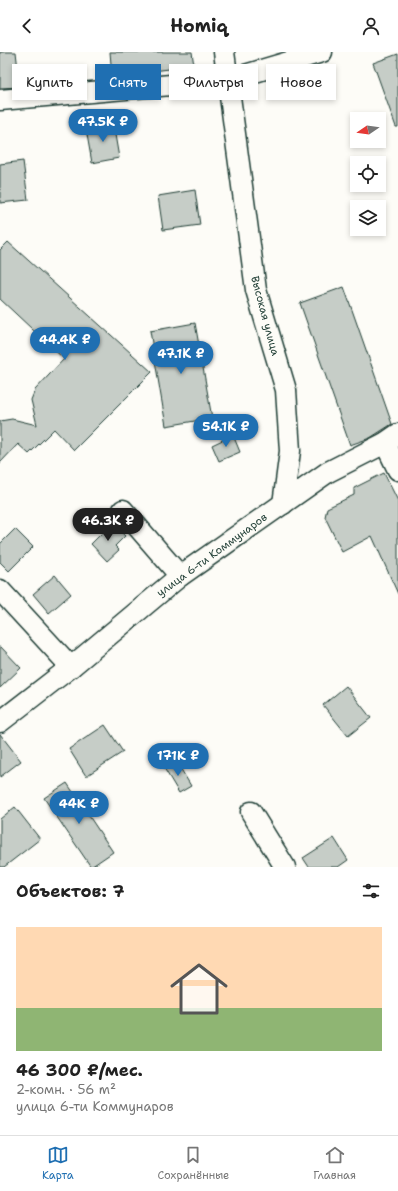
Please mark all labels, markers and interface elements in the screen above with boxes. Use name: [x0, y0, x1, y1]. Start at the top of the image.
text: Homiq: [170, 14, 228, 38]
icon: back: [16, 15, 38, 37]
icon: person: [360, 15, 382, 37]
chip: Купить: [12, 64, 87, 100]
chip: Снять: [95, 64, 161, 100]
chip: Фильтры: [169, 64, 258, 100]
chip: Новое: [266, 64, 336, 100]
pin: 47.5K ₽: [66, 109, 140, 143]
north arrow: [350, 112, 386, 148]
map controls: [350, 112, 386, 236]
text: 47.5K ₽: [78, 113, 128, 130]
button: locate: [350, 156, 386, 192]
button: layers: [350, 200, 386, 236]
street label: Высокая улица: [247, 275, 283, 358]
pin: 44.4K ₽: [28, 327, 102, 361]
text: 44.4K ₽: [39, 331, 91, 348]
pin: 47.1K ₽: [144, 341, 218, 375]
text: 47.1K ₽: [157, 345, 205, 362]
pin: 54.1K ₽: [189, 414, 263, 448]
text: 54.1K ₽: [202, 418, 250, 435]
pin: 46.3K ₽: [71, 508, 145, 542]
street label: улица 6-ти Коммунаров: [154, 510, 270, 600]
text: 46.3K ₽: [82, 512, 134, 529]
pin: 171K ₽: [145, 743, 211, 777]
text: 171K ₽: [157, 747, 199, 764]
pin: 44K ₽: [51, 791, 107, 825]
text: 44K ₽: [59, 795, 99, 812]
text: Объектов: 7: [16, 880, 125, 902]
icon: filters: [360, 880, 382, 902]
icon: home: [163, 953, 235, 1025]
text: 46 300 ₽/мес.: [16, 1059, 143, 1081]
text: 2-комн. · 56 m²: [16, 1081, 116, 1098]
text: улица 6-ти Коммунаров: [16, 1098, 174, 1115]
tab: Карта: [42, 1144, 73, 1183]
tab: Сохранённые: [157, 1144, 229, 1183]
tab: Главная: [313, 1144, 356, 1183]

